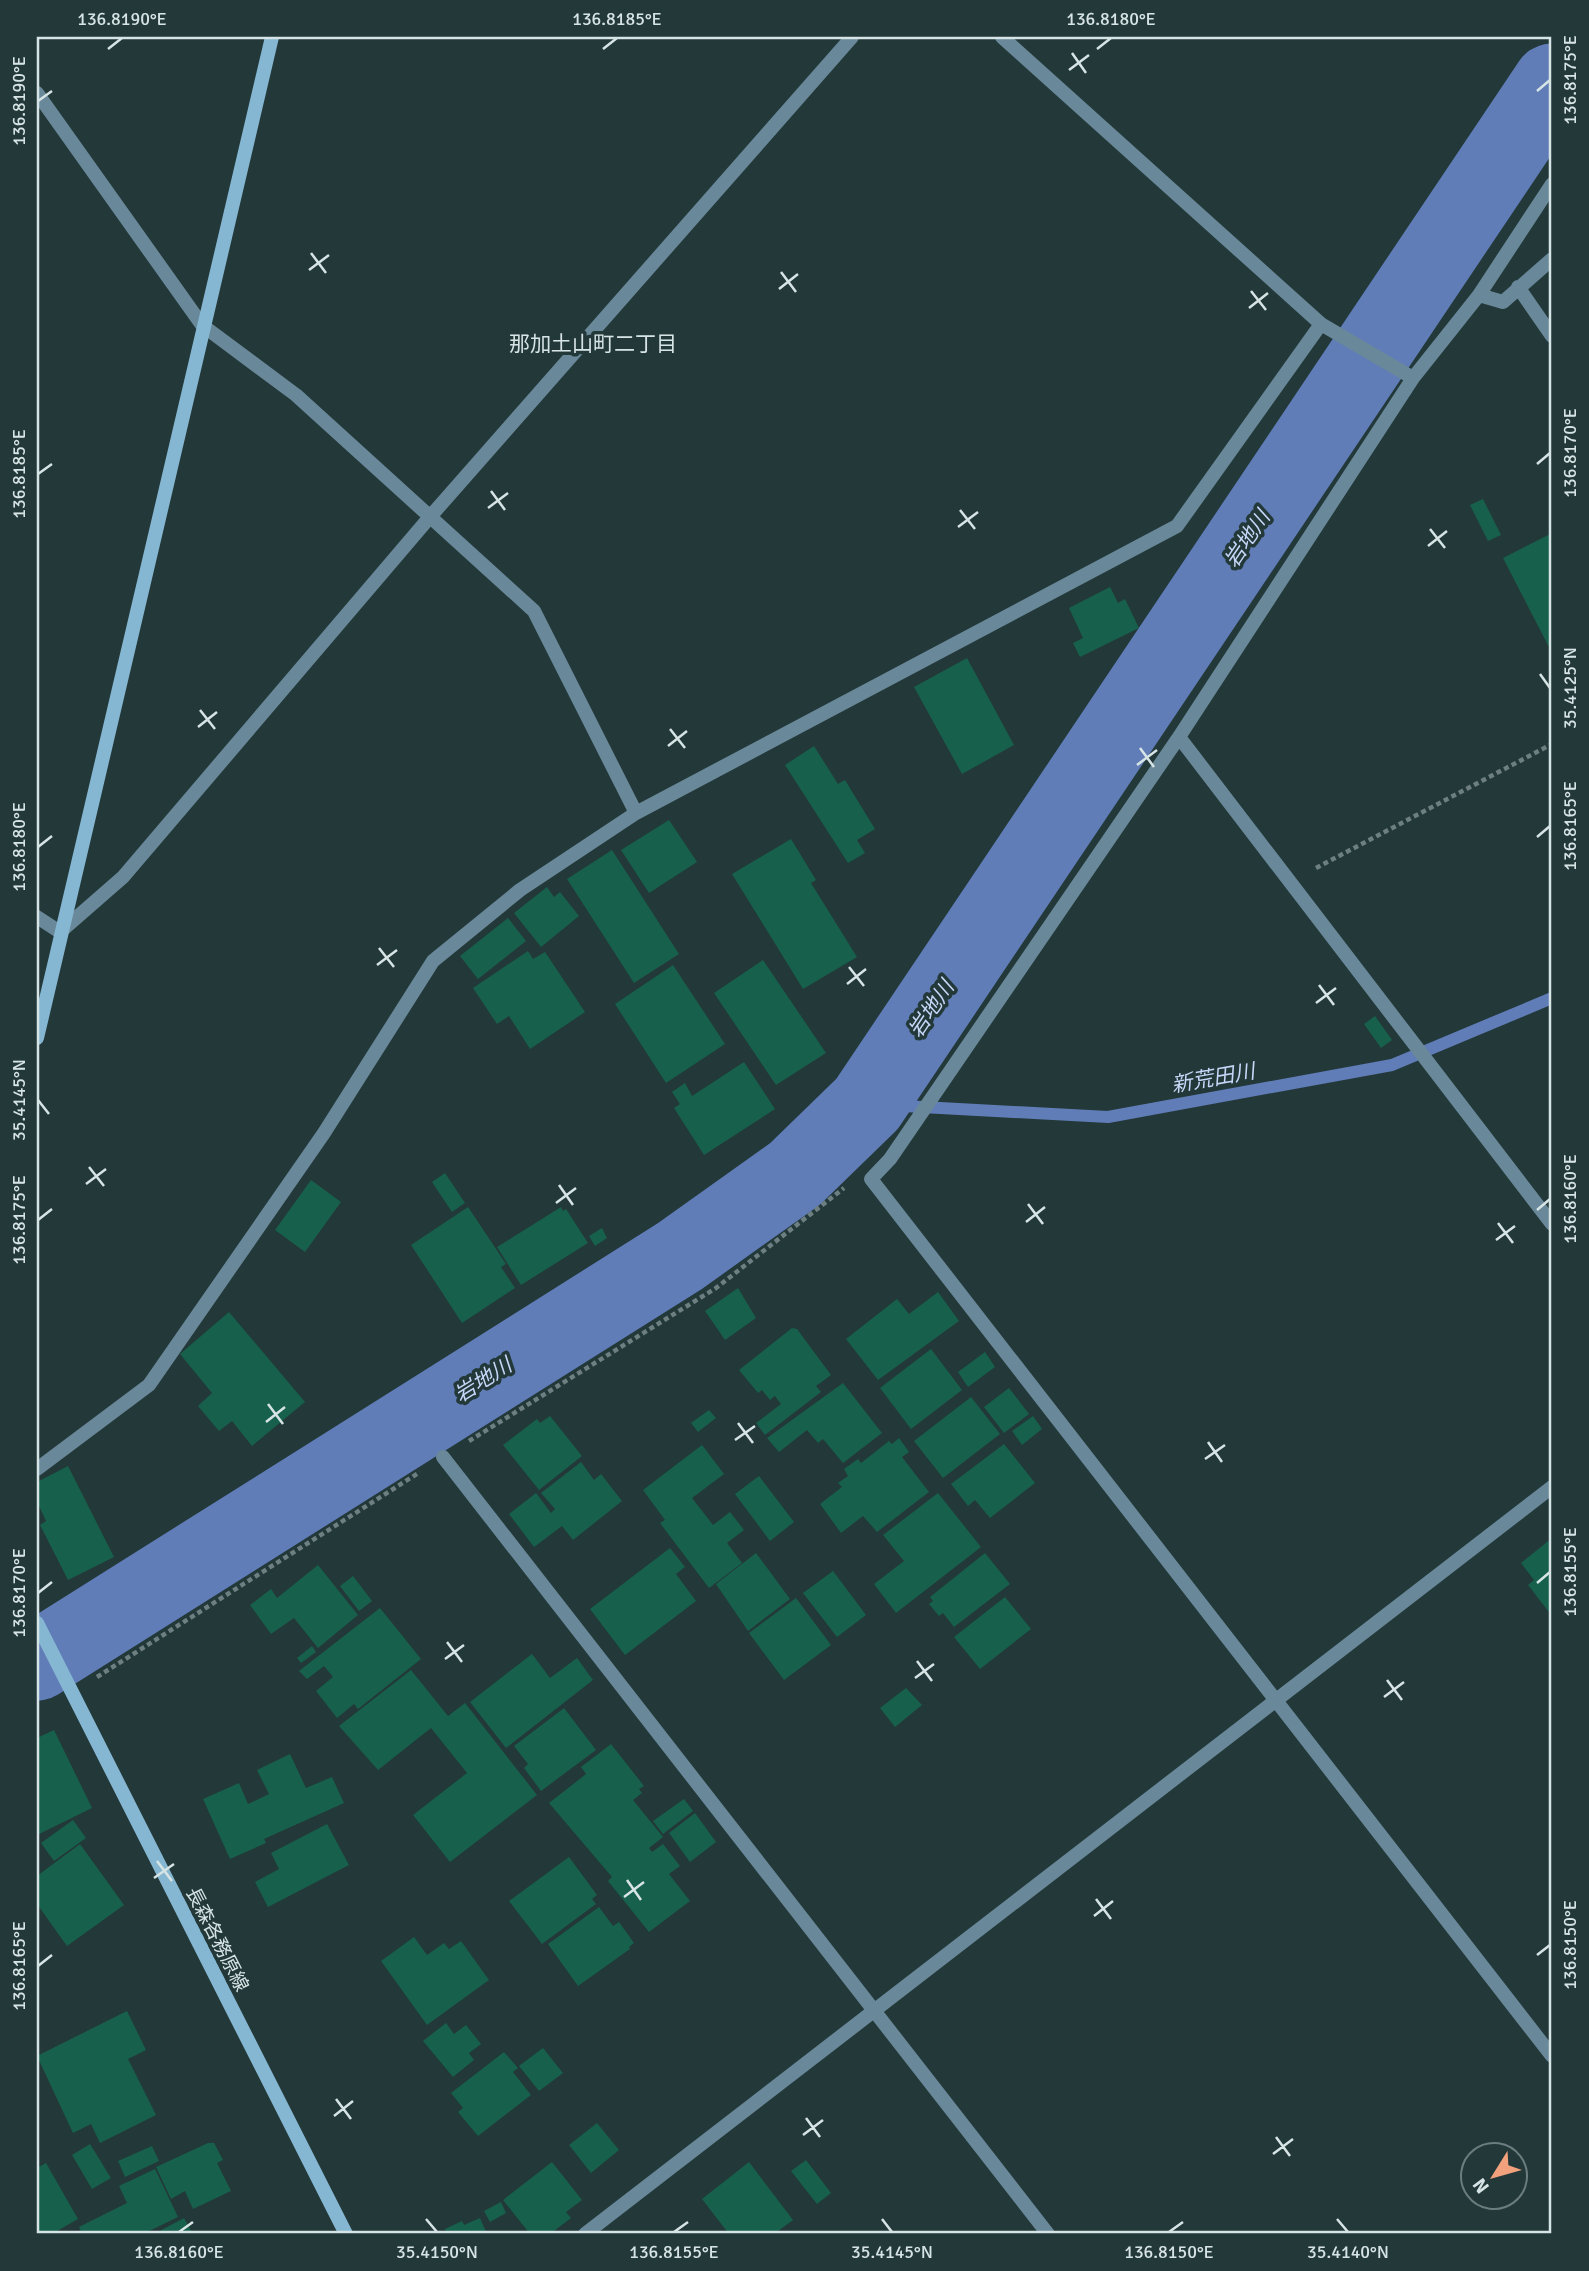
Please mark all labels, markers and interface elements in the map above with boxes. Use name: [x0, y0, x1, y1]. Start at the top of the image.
text: 136.8190°E: [77, 8, 167, 30]
text: 136.8185°E: [572, 8, 662, 30]
text: 136.8180°E: [1066, 8, 1156, 30]
text: 136.8175°E: [1559, 35, 1581, 125]
text: 136.8190°E: [8, 56, 30, 146]
district label: 那加土山町二丁目: [509, 331, 677, 357]
text: 136.8170°E: [1559, 408, 1581, 498]
text: 136.8185°E: [8, 429, 30, 519]
water label: 岩地川: [1219, 504, 1277, 572]
text: 35.4125°N: [1559, 647, 1581, 729]
text: 136.8165°E: [1559, 781, 1581, 871]
text: 136.8180°E: [8, 802, 30, 892]
water label: 岩地川: [903, 974, 961, 1042]
water label: 新荒田川: [1169, 1058, 1259, 1098]
text: 35.4145°N: [8, 1059, 30, 1141]
text: 136.8160°E: [1559, 1154, 1581, 1244]
text: 136.8175°E: [8, 1175, 30, 1265]
water label: 岩地川: [449, 1351, 518, 1408]
text: 136.8155°E: [1559, 1527, 1581, 1617]
text: 136.8170°E: [8, 1548, 30, 1638]
street label: 長森各務原線: [181, 1883, 254, 1996]
text: 136.8150°E: [1559, 1900, 1581, 1990]
text: 136.8165°E: [8, 1921, 30, 2011]
north arrow: [1460, 2142, 1530, 2212]
text: N: [1468, 2173, 1495, 2198]
text: 136.8160°E: [134, 2241, 224, 2263]
text: 35.4150°N: [396, 2241, 478, 2263]
text: 136.8155°E: [629, 2241, 719, 2263]
text: 35.4145°N: [851, 2241, 933, 2263]
text: 136.8150°E: [1124, 2241, 1214, 2263]
text: 35.4140°N: [1307, 2241, 1389, 2263]

